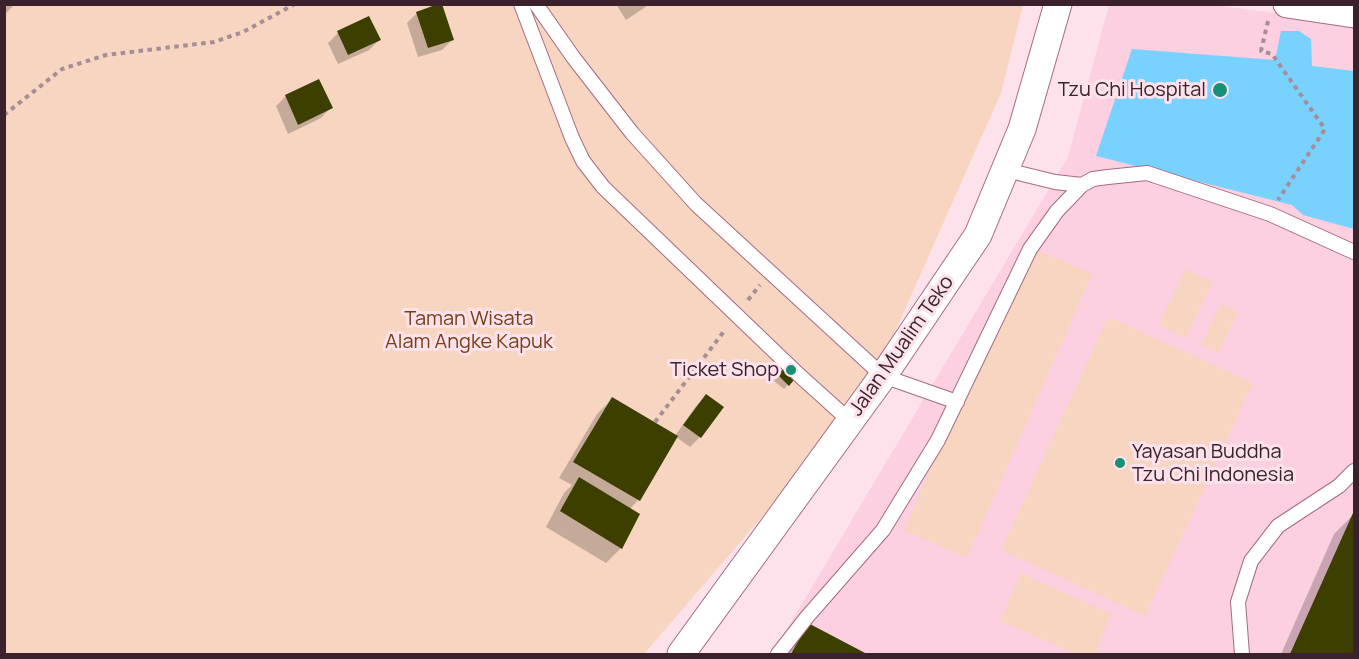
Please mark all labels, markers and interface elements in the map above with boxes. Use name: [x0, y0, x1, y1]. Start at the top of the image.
place label: Tzu Chi Hospital: [1058, 78, 1206, 102]
marker: Tzu Chi Hospital: [1211, 81, 1229, 99]
street label: Jalan Mualim Teko: [845, 271, 959, 421]
park label: Taman Wisata Alam Angke Kapuk: [385, 307, 553, 354]
place label: Ticket Shop: [670, 358, 779, 382]
marker: Ticket Shop: [784, 363, 798, 377]
place label: Yayasan Buddha Tzu Chi Indonesia: [1132, 440, 1294, 487]
marker: Yayasan Buddha Tzu Chi Indonesia: [1113, 456, 1127, 470]

